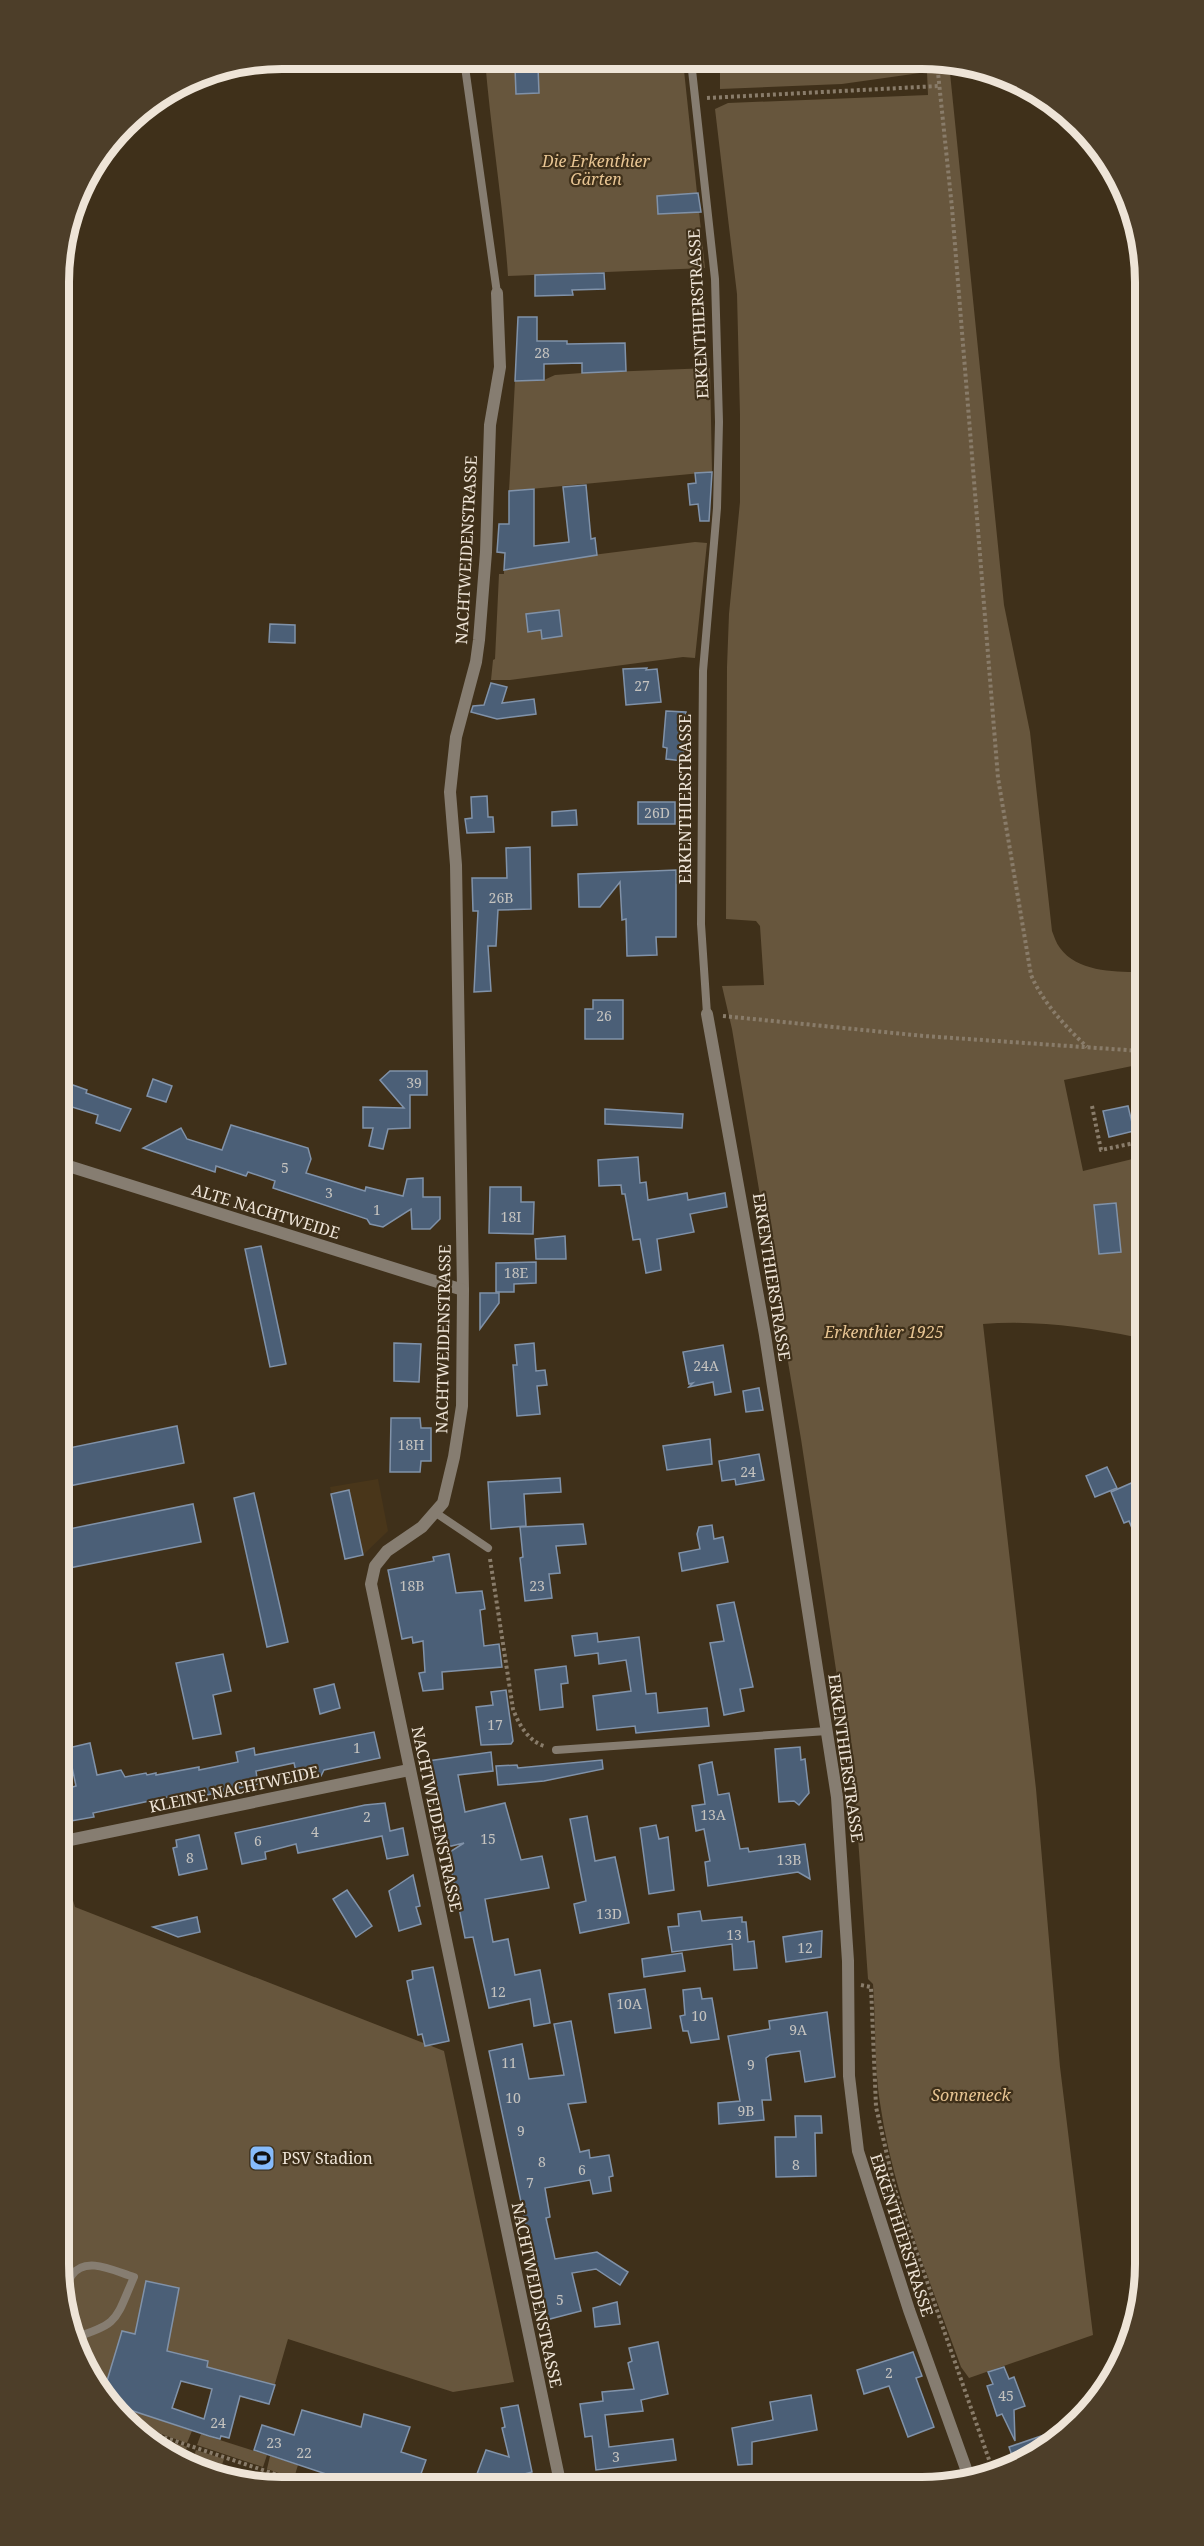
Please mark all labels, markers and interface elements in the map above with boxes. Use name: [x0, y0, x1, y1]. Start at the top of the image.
park label: Die Erkenthier Gärten: [541, 150, 650, 190]
street label: ERKENTHIERSTRASSE: [683, 229, 713, 399]
house number: 28: [534, 343, 550, 362]
street label: NACHTWEIDENSTRASSE: [450, 455, 482, 645]
house number: 27: [634, 676, 650, 695]
street label: ERKENTHIERSTRASSE: [674, 714, 696, 884]
house number: 26D: [644, 803, 670, 822]
house number: 26B: [489, 888, 513, 907]
house number: 26: [596, 1006, 612, 1025]
house number: 39: [406, 1073, 422, 1092]
house number: 5: [281, 1158, 289, 1177]
street label: ALTE NACHTWEIDE: [189, 1178, 343, 1244]
house number: 3: [325, 1183, 333, 1202]
street label: ERKENTHIERSTRASSE: [748, 1191, 796, 1363]
house number: 1: [373, 1200, 381, 1219]
house number: 18I: [501, 1207, 521, 1226]
street label: NACHTWEIDENSTRASSE: [430, 1244, 456, 1434]
house number: 18E: [504, 1263, 528, 1282]
park label: Erkenthier 1925: [823, 1321, 944, 1343]
house number: 24A: [693, 1356, 719, 1375]
house number: 18H: [398, 1435, 424, 1454]
house number: 24: [740, 1462, 756, 1481]
house number: 18B: [400, 1576, 424, 1595]
house number: 23: [529, 1576, 545, 1595]
street label: ERKENTHIERSTRASSE: [823, 1672, 869, 1844]
house number: 17: [487, 1715, 503, 1734]
street label: NACHTWEIDENSTRASSE: [407, 1724, 467, 1914]
house number: 1: [353, 1738, 361, 1757]
street label: KLEINE NACHTWEIDE: [147, 1760, 321, 1818]
house number: 13A: [700, 1805, 726, 1824]
house number: 2: [363, 1807, 371, 1826]
house number: 4: [311, 1822, 319, 1841]
house number: 15: [480, 1829, 496, 1848]
house number: 6: [254, 1831, 262, 1850]
house number: 8: [186, 1848, 194, 1867]
house number: 13B: [777, 1850, 801, 1869]
house number: 13D: [596, 1904, 622, 1923]
house number: 13: [726, 1925, 742, 1944]
house number: 12: [797, 1938, 813, 1957]
house number: 12: [490, 1982, 506, 2001]
house number: 10A: [616, 1994, 642, 2013]
house number: 10: [691, 2006, 707, 2025]
house number: 9A: [789, 2020, 807, 2039]
house number: 11: [501, 2053, 517, 2072]
house number: 9: [747, 2055, 755, 2074]
park label: Sonneneck: [931, 2084, 1012, 2106]
house number: 10: [505, 2088, 521, 2107]
house number: 9B: [738, 2101, 754, 2120]
house number: 9: [517, 2121, 525, 2140]
sports icon: PSV Stadion: [247, 2143, 277, 2173]
place label: PSV Stadion: [282, 2147, 373, 2169]
street label: ERKENTHIERSTRASSE: [865, 2151, 939, 2319]
house number: 8: [538, 2152, 546, 2171]
house number: 8: [792, 2155, 800, 2174]
house number: 6: [578, 2160, 586, 2179]
house number: 7: [526, 2173, 534, 2192]
street label: NACHTWEIDENSTRASSE: [507, 2200, 567, 2390]
house number: 5: [556, 2290, 564, 2309]
house number: 2: [885, 2363, 893, 2382]
house number: 45: [998, 2386, 1014, 2405]
house number: 24: [210, 2413, 226, 2432]
house number: 23: [266, 2433, 282, 2452]
house number: 22: [296, 2443, 312, 2462]
house number: 3: [612, 2447, 620, 2466]

